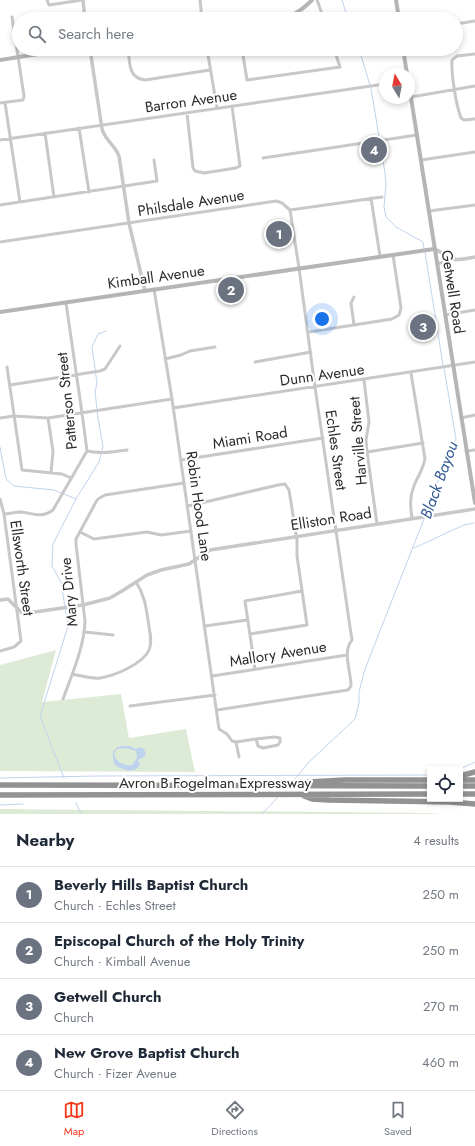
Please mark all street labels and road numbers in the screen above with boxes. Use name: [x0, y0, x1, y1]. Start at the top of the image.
street label: Barron Avenue: [143, 84, 239, 118]
street label: Philsdale Avenue: [136, 184, 246, 222]
street label: Getwell Road: [436, 249, 470, 335]
street label: Kimball Avenue: [106, 259, 206, 295]
street label: Patterson Street: [51, 351, 83, 451]
street label: Dunn Avenue: [278, 358, 366, 392]
street label: Harville Street: [343, 395, 373, 486]
street label: Echles Street: [319, 408, 353, 492]
street label: Miami Road: [211, 421, 289, 455]
street label: Robin Hood Lane: [180, 449, 218, 563]
street label: Elliston Road: [289, 502, 373, 536]
street label: Ellsworth Street: [4, 519, 40, 618]
street label: Mary Drive: [54, 556, 84, 628]
street label: Mallory Avenue: [228, 635, 328, 673]
street label: Avron B Fogelman Expressway: [119, 772, 311, 794]

